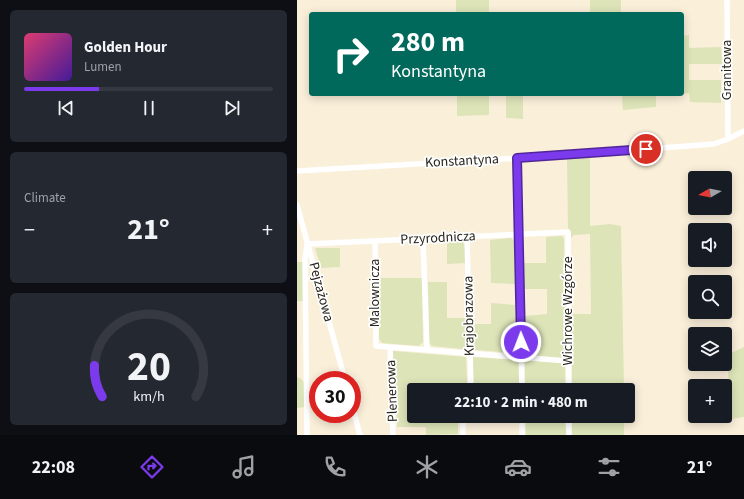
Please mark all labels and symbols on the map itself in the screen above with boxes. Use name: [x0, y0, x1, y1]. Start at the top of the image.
street label: Granitowa: [717, 40, 737, 100]
pin: [629, 132, 663, 166]
street label: Konstantyna: [425, 149, 499, 173]
north arrow: [688, 171, 732, 215]
street label: Przyrodnicza: [400, 226, 476, 250]
street label: Wichrowe Wzgórze: [558, 256, 578, 366]
street label: Malownicza: [365, 259, 385, 327]
street label: Pejzażowa: [303, 260, 339, 324]
street label: Krajobrazowa: [458, 276, 480, 356]
position arrow: [500, 321, 542, 363]
street label: Plenerowa: [381, 360, 403, 422]
speed limit sign: 30: [309, 371, 361, 423]

